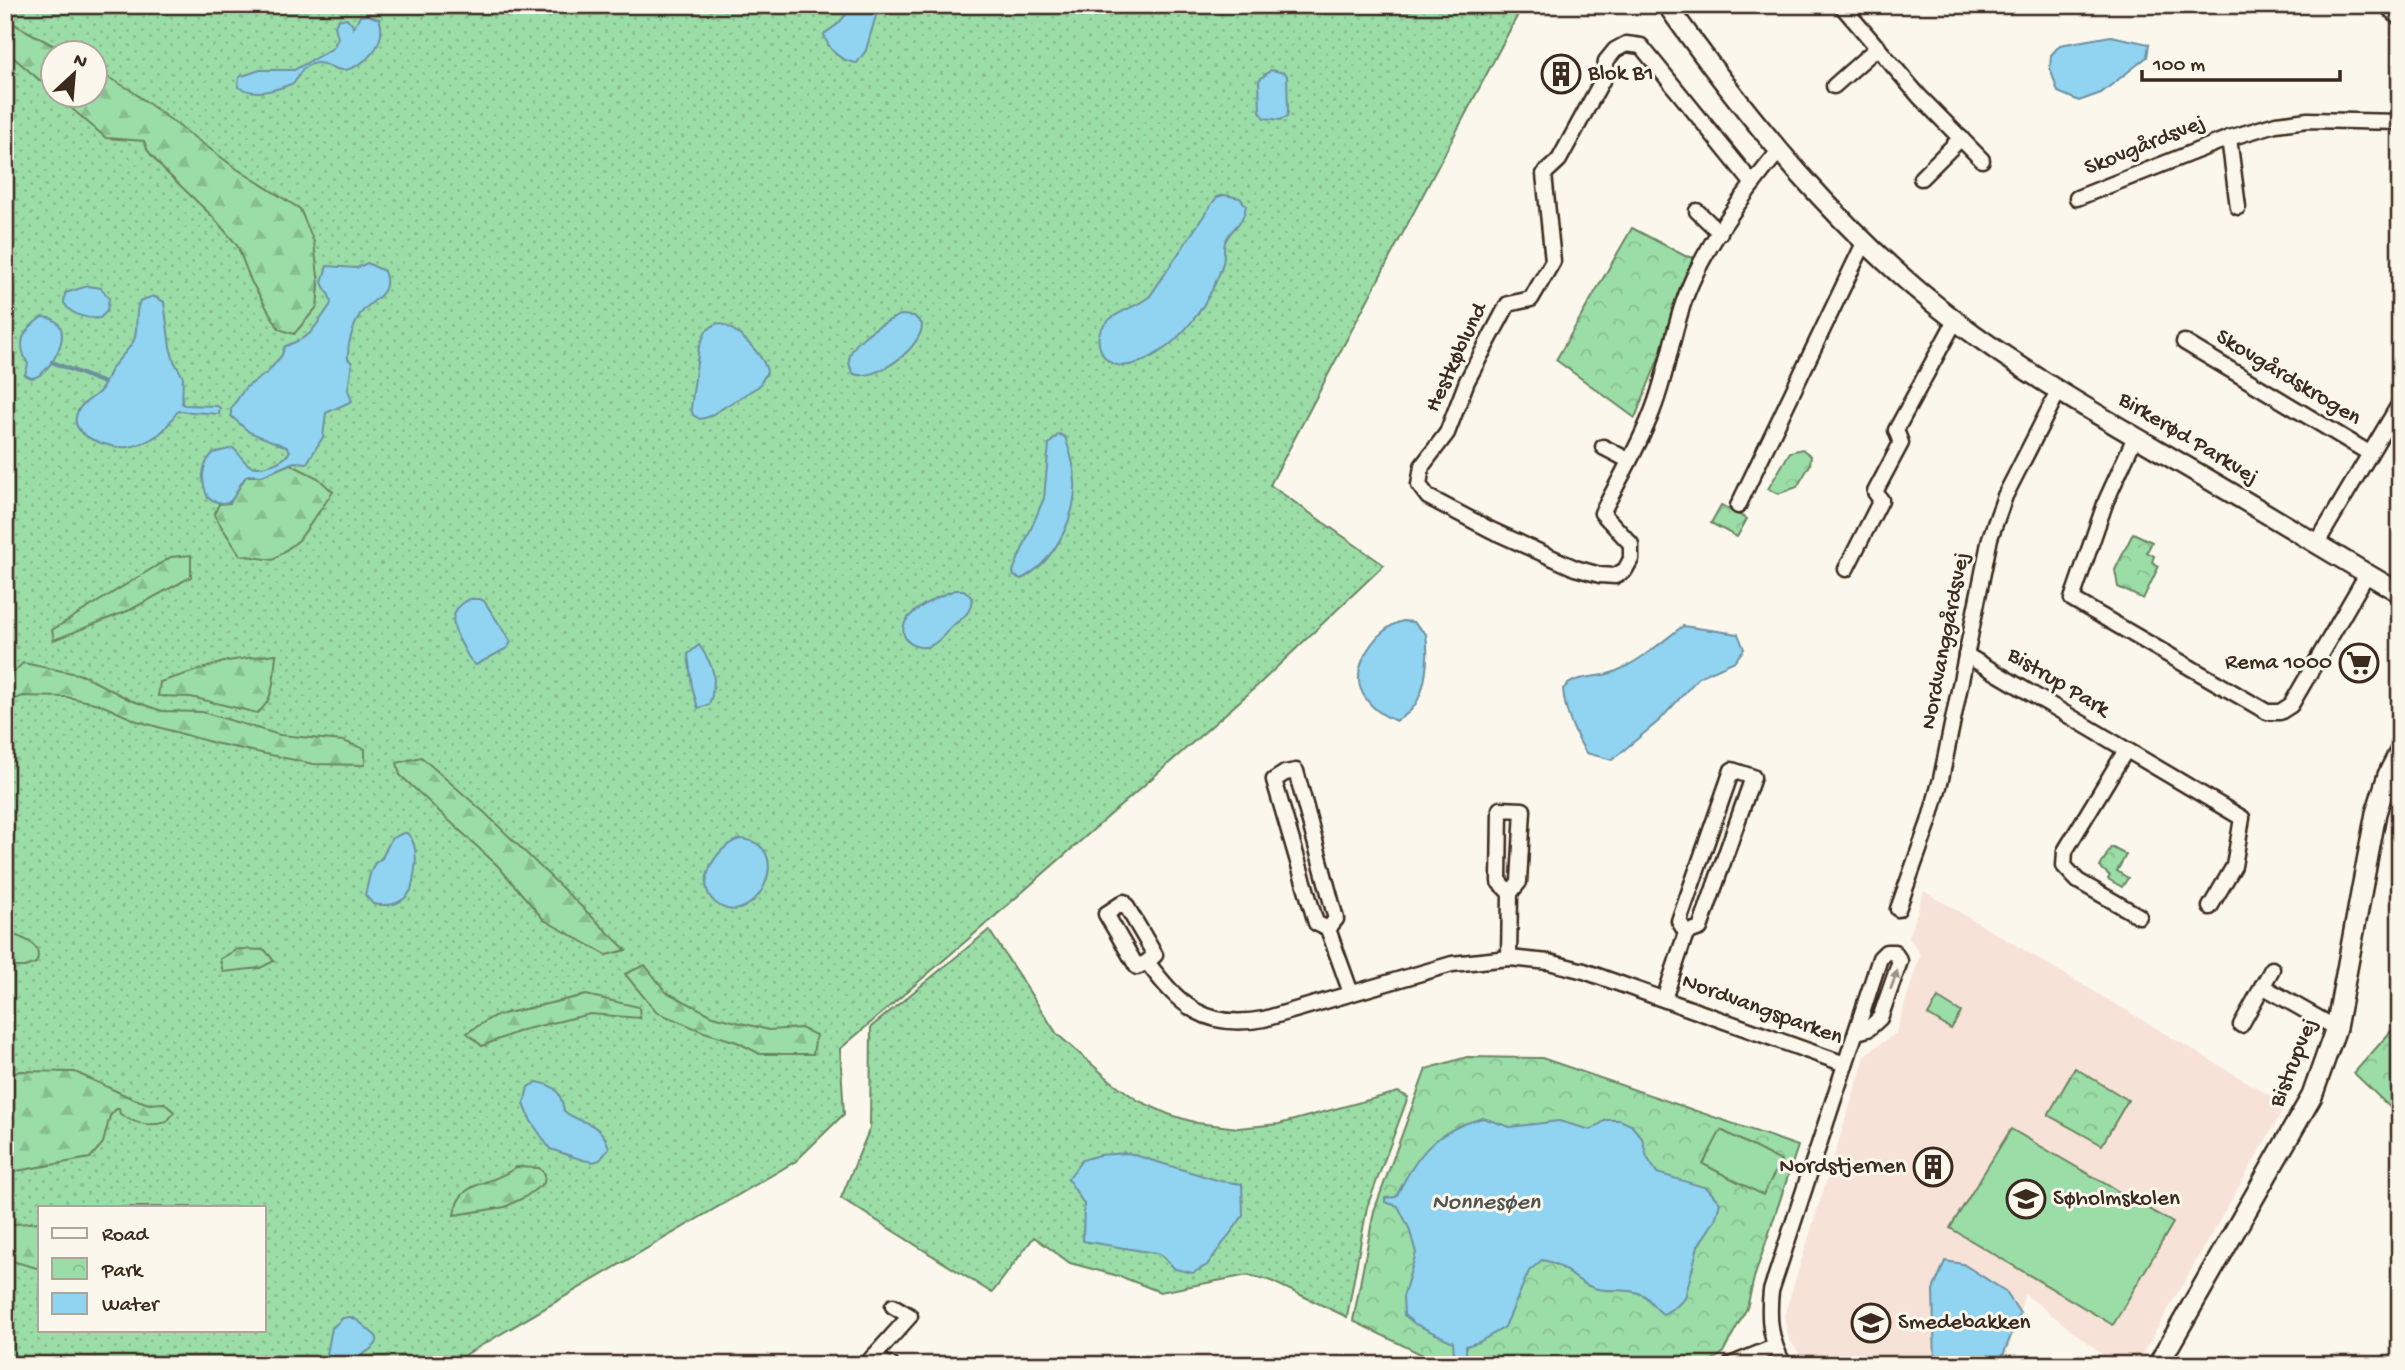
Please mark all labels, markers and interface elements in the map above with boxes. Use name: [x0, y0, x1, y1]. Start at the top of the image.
north arrow: [38, 38, 108, 108]
scale bar: [2142, 38, 2340, 82]
text: N: [69, 49, 91, 75]
building icon: Blok B1: [1540, 53, 1582, 95]
text: 100 m: [2152, 54, 2205, 79]
place label: Blok B1: [1587, 61, 1654, 88]
street label: Skovgårdsvej: [2081, 110, 2209, 182]
street label: Hestkøblund: [1420, 298, 1495, 417]
street label: Skovgårdskrogen: [2210, 324, 2366, 432]
street label: Birkerød Parkvej: [2112, 386, 2263, 491]
street label: Nordvanggårdsvej: [1916, 550, 1976, 732]
street label: Bistrup Park: [2001, 642, 2116, 725]
supermarket icon: Rema 1000: [2338, 642, 2380, 684]
place label: Rema 1000: [2225, 650, 2332, 677]
street label: Nordvangsparken: [1678, 968, 1846, 1052]
one-way arrow: [1889, 969, 1900, 990]
street label: Bistrupvej: [2264, 1015, 2324, 1112]
building icon: Nordstjernen: [1912, 1146, 1954, 1188]
place label: Nordstjernen: [1779, 1154, 1906, 1181]
school or university icon: Søholmskolen: [2005, 1178, 2047, 1220]
place label: Søholmskolen: [2053, 1186, 2180, 1213]
water label: Nonnesøen: [1432, 1189, 1541, 1218]
legend: [38, 1206, 266, 1332]
text: Road: [102, 1224, 150, 1249]
text: Park: [101, 1260, 145, 1285]
text: Water: [102, 1294, 160, 1319]
school or university icon: Smedebakken: [1850, 1302, 1892, 1344]
place label: Smedebakken: [1898, 1310, 2031, 1337]

